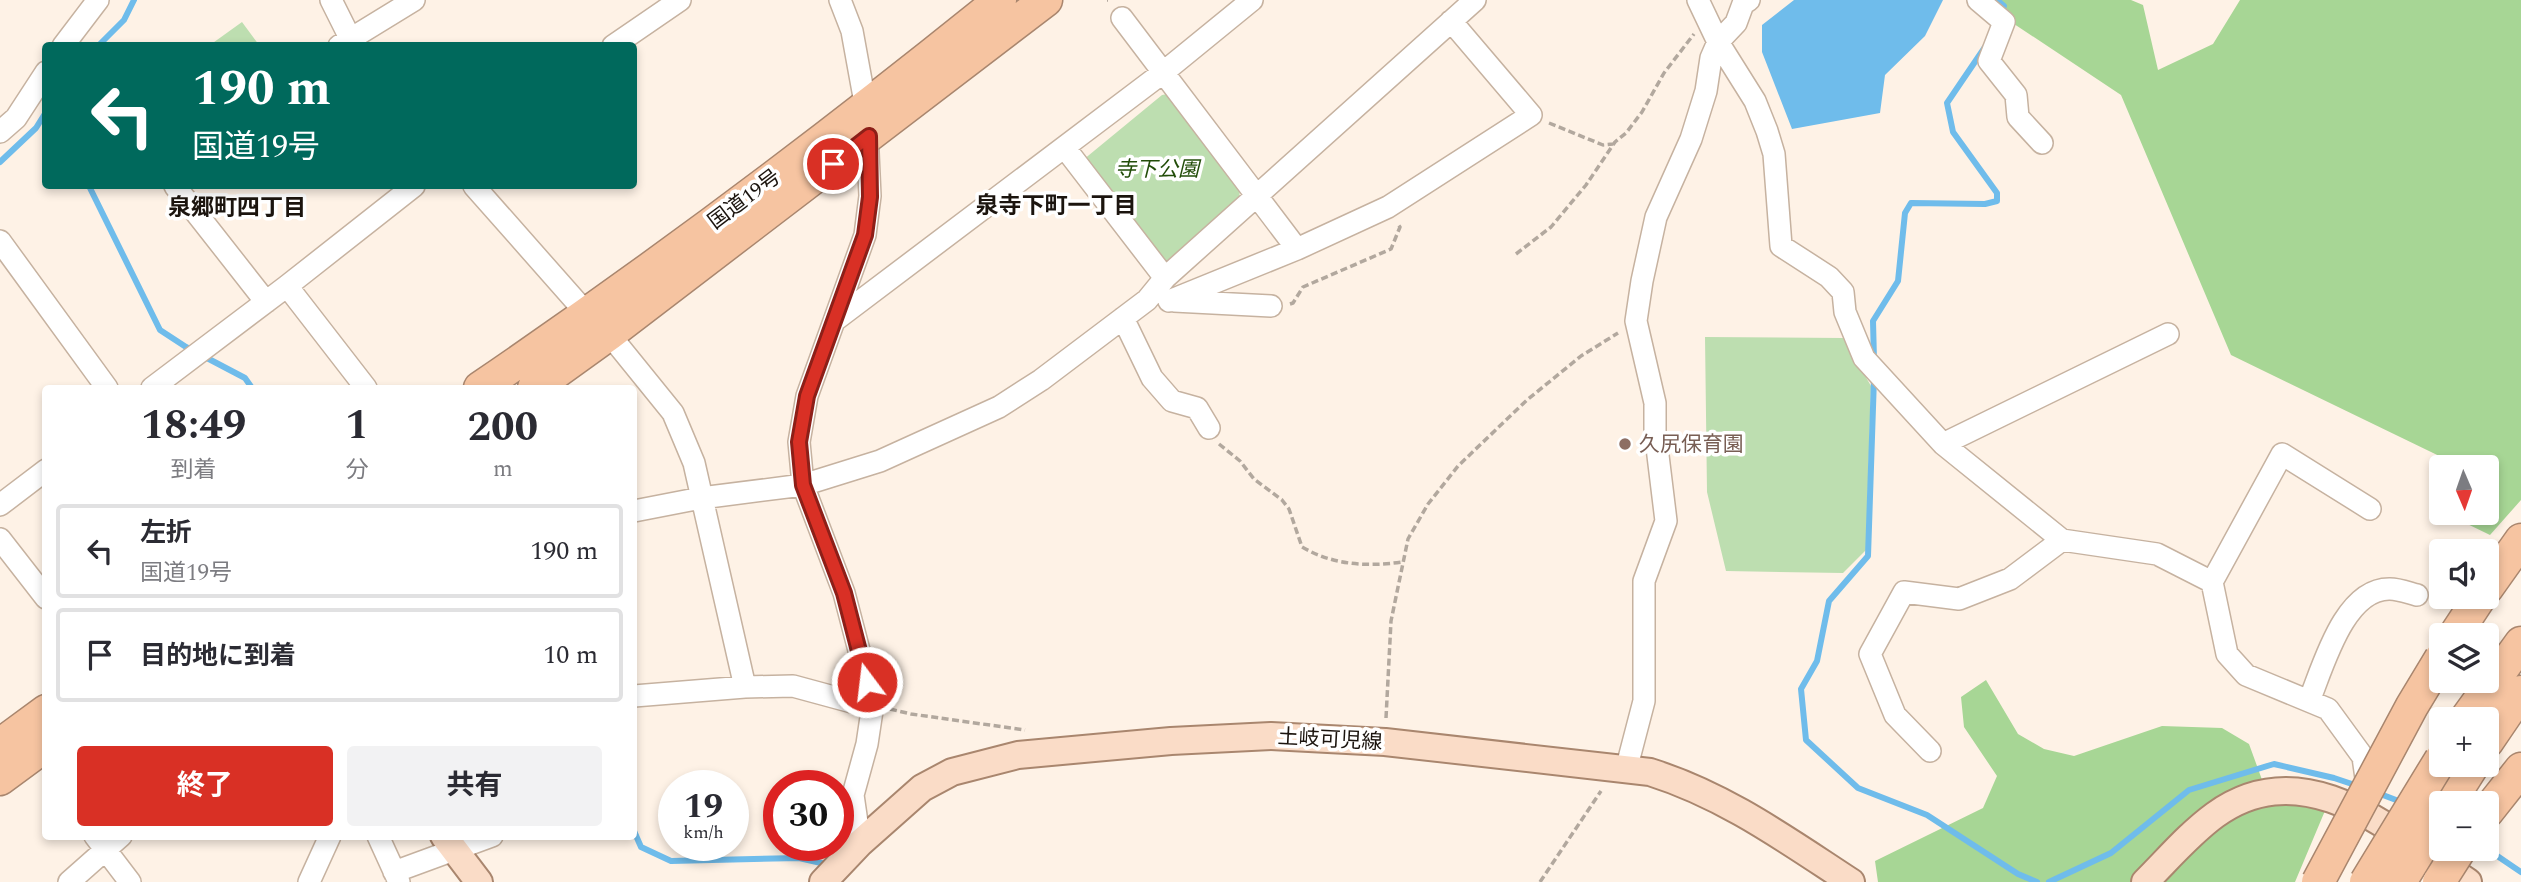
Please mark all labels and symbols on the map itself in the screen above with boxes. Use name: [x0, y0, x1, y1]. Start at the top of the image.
pin: [803, 134, 863, 194]
park label: 寺下公園: [1115, 154, 1202, 186]
street label: 国道19号: [701, 162, 788, 238]
district label: 泉寺下町一丁目: [976, 189, 1137, 224]
district label: 泉郷町四丁目: [168, 191, 306, 226]
place label: 久尻保育園: [1639, 429, 1744, 461]
marker: 久尻保育園: [1617, 436, 1633, 452]
north arrow: [2429, 455, 2499, 525]
position arrow: [830, 645, 904, 719]
street label: 土岐可児線: [1277, 721, 1383, 759]
speed limit sign: 30: [763, 770, 854, 861]

